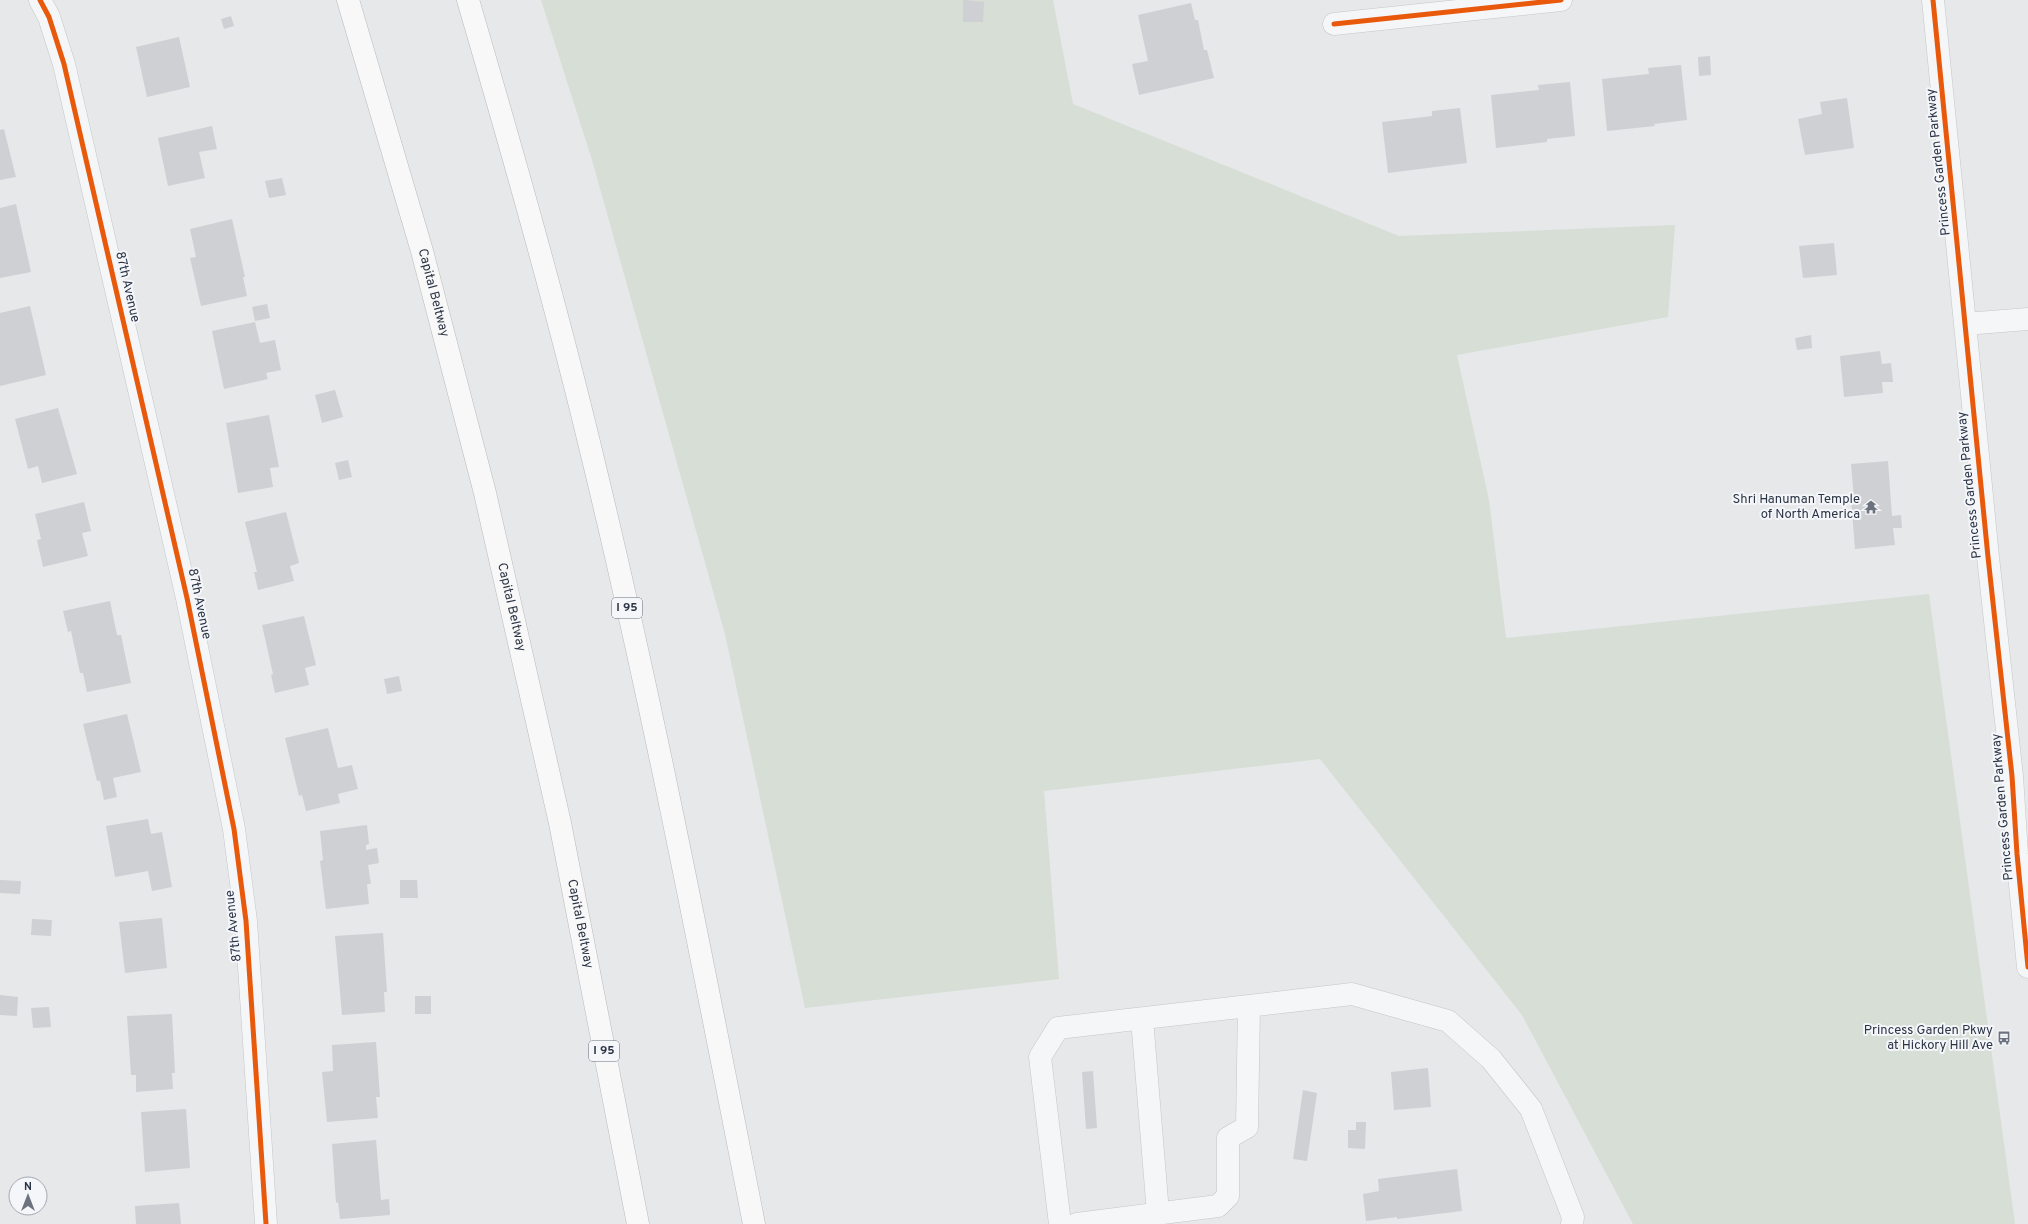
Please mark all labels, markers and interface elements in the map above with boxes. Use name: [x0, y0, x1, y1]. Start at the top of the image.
street label: Princess Garden Parkway: [1923, 88, 1955, 236]
street label: Capital Beltway: [414, 247, 452, 339]
street label: 87th Avenue: [111, 250, 143, 324]
street label: Princess Garden Parkway: [1954, 411, 1986, 559]
place label: Shri Hanuman Temple of North America: [1733, 492, 1860, 523]
temple icon: Shri Hanuman Temple of North America: [1863, 499, 1879, 515]
street label: Capital Beltway: [493, 561, 529, 654]
street label: 87th Avenue: [184, 567, 214, 641]
road number: I 95: [612, 598, 642, 618]
street label: Princess Garden Parkway: [1989, 733, 2017, 881]
street label: Capital Beltway: [563, 878, 596, 970]
street label: 87th Avenue: [222, 889, 246, 963]
place label: Princess Garden Pkwy at Hickory Hill Ave: [1864, 1023, 1993, 1054]
bus stop icon: Princess Garden Pkwy at Hickory Hill Ave: [1996, 1030, 2012, 1046]
road number: I 95: [589, 1041, 619, 1061]
north arrow: [8, 1176, 48, 1216]
text: N: [24, 1180, 32, 1194]

